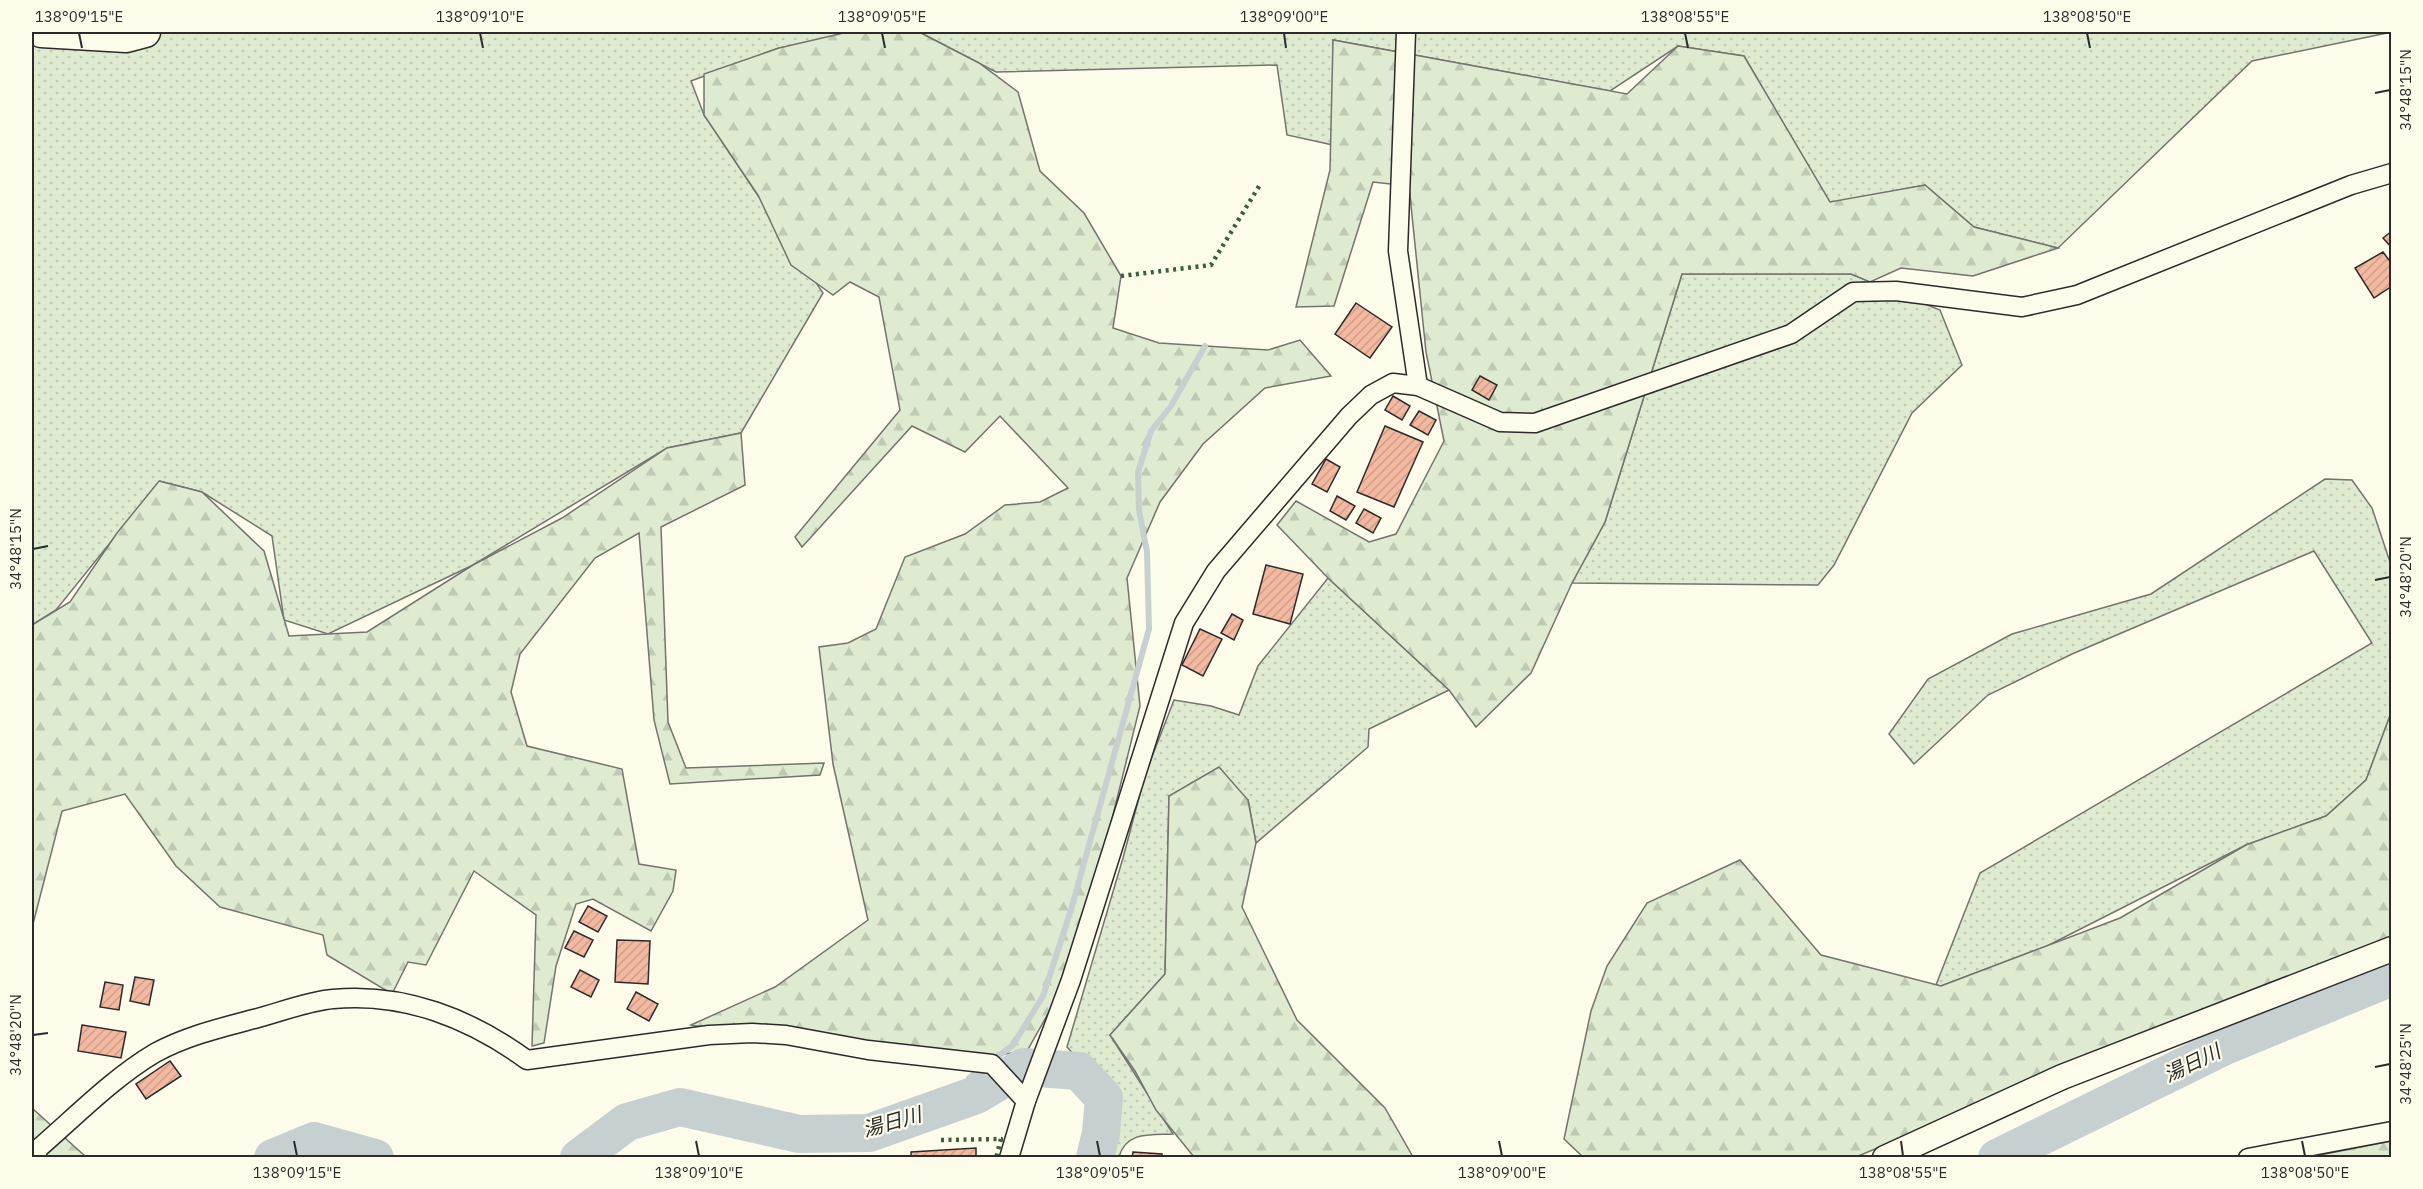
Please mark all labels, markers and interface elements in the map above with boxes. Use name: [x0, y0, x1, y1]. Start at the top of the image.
text: 138°09'15"E: [35, 7, 123, 26]
text: 138°09'10"E: [436, 7, 524, 26]
text: 138°09'05"E: [838, 7, 926, 26]
text: 138°09'00"E: [1240, 7, 1328, 26]
text: 138°08'55"E: [1641, 7, 1729, 26]
text: 138°08'50"E: [2043, 7, 2131, 26]
text: 34°48'15"N: [2396, 49, 2415, 131]
text: 34°48'15"N: [6, 508, 25, 590]
text: 34°48'20"N: [2396, 536, 2415, 618]
text: 34°48'20"N: [6, 994, 25, 1076]
text: 34°48'25"N: [2396, 1023, 2415, 1105]
water label: 湯日川: [2159, 1036, 2226, 1088]
water label: 湯日川: [859, 1100, 926, 1143]
text: 138°09'15"E: [253, 1163, 341, 1182]
text: 138°09'10"E: [655, 1163, 743, 1182]
text: 138°09'05"E: [1056, 1163, 1144, 1182]
text: 138°09'00"E: [1458, 1163, 1546, 1182]
text: 138°08'55"E: [1859, 1163, 1947, 1182]
text: 138°08'50"E: [2261, 1163, 2349, 1182]

